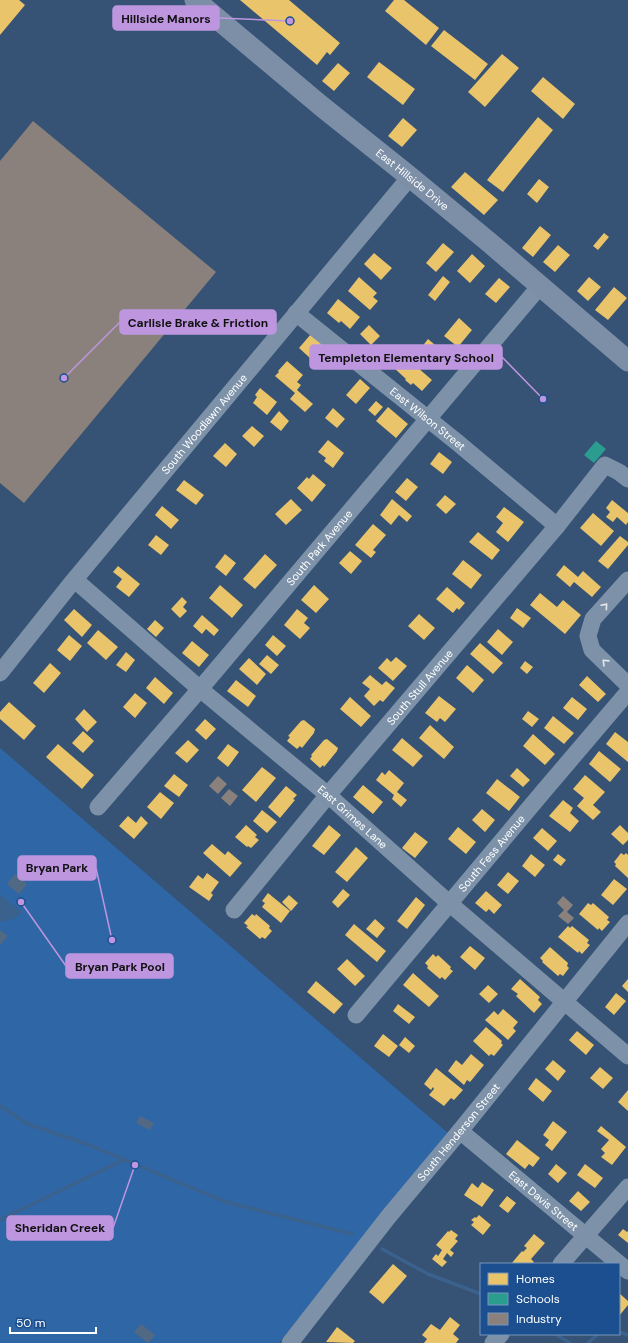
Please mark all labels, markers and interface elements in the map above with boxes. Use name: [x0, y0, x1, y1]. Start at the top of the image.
callout: Hillside Manors: [113, 6, 219, 30]
text: Hillside Manors: [121, 11, 211, 27]
street label: East Hillside Drive: [373, 146, 452, 213]
callout: Carlisle Brake & Friction: [120, 310, 276, 334]
text: Carlisle Brake & Friction: [128, 315, 268, 331]
callout: Templeton Elementary School: [310, 345, 502, 369]
text: Templeton Elementary School: [318, 350, 494, 366]
street label: South Woodlawn Avenue: [158, 371, 250, 477]
street label: East Wilson Street: [387, 384, 468, 453]
street label: South Park Avenue: [283, 507, 355, 588]
one-way arrow: [600, 603, 607, 611]
street label: South Stull Avenue: [384, 647, 456, 728]
one-way arrow: [602, 660, 610, 667]
street label: East Grimes Lane: [315, 782, 390, 852]
street label: South Fess Avenue: [455, 812, 528, 895]
callout: Bryan Park: [18, 856, 96, 880]
text: Bryan Park: [26, 860, 88, 876]
callout: Bryan Park Pool: [66, 954, 173, 978]
text: Bryan Park Pool: [75, 959, 165, 975]
street label: South Henderson Street: [414, 1080, 503, 1184]
street label: East Davis Street: [506, 1168, 581, 1234]
callout: Sheridan Creek: [7, 1216, 113, 1240]
text: Sheridan Creek: [15, 1220, 105, 1236]
legend: [480, 1263, 620, 1335]
text: Homes: [516, 1271, 555, 1287]
text: Schools: [516, 1291, 560, 1307]
scale bar: [10, 1309, 96, 1335]
text: Industry: [516, 1311, 562, 1327]
text: 50 m: [16, 1315, 45, 1331]

